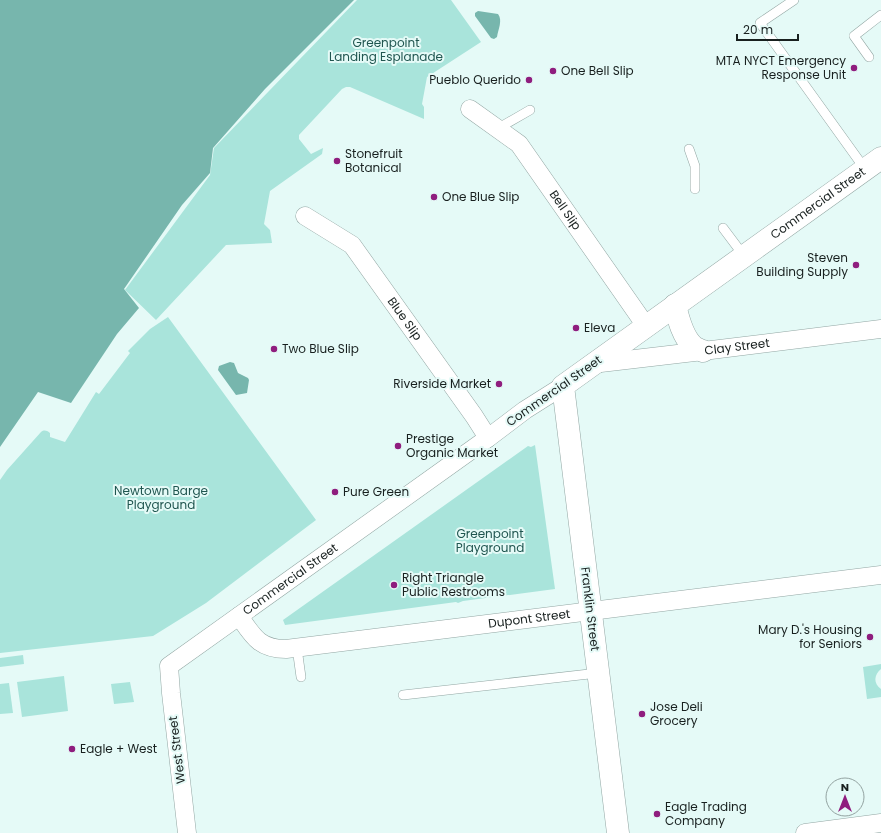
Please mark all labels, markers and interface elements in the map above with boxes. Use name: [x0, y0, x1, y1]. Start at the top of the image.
scale bar: [737, 16, 798, 42]
text: 20 m: [743, 21, 773, 38]
park label: Greenpoint Landing Esplanade: [329, 34, 443, 65]
place label: MTA NYCT Emergency Response Unit: [716, 52, 846, 83]
place label: One Bell Slip: [561, 62, 634, 79]
marker: MTA NYCT Emergency Response Unit: [849, 63, 859, 73]
marker: One Bell Slip: [548, 66, 558, 76]
place label: Pueblo Querido: [429, 71, 521, 88]
marker: Pueblo Querido: [524, 75, 534, 85]
place label: Stonefruit Botanical: [345, 145, 403, 176]
marker: Stonefruit Botanical: [332, 156, 342, 166]
street label: Commercial Street: [767, 163, 869, 243]
street label: Bell Slip: [546, 187, 585, 233]
place label: One Blue Slip: [442, 188, 519, 205]
marker: One Blue Slip: [429, 192, 439, 202]
place label: Steven Building Supply: [756, 249, 848, 280]
marker: Steven Building Supply: [851, 260, 861, 270]
street label: Blue Slip: [384, 293, 426, 344]
place label: Eleva: [584, 319, 615, 336]
marker: Eleva: [571, 323, 581, 333]
street label: Clay Street: [703, 334, 770, 359]
place label: Two Blue Slip: [282, 340, 359, 357]
marker: Two Blue Slip: [269, 344, 279, 354]
street label: Commercial Street: [502, 351, 605, 430]
place label: Riverside Market: [393, 375, 491, 392]
marker: Riverside Market: [494, 379, 504, 389]
place label: Prestige Organic Market: [406, 430, 498, 461]
marker: Prestige Organic Market: [393, 441, 403, 451]
park label: Newtown Barge Playground: [114, 482, 208, 513]
place label: Pure Green: [343, 483, 409, 500]
marker: Pure Green: [330, 487, 340, 497]
park label: Greenpoint Playground: [456, 525, 524, 556]
street label: Commercial Street: [239, 539, 341, 619]
street label: Franklin Street: [577, 566, 604, 652]
place label: Right Triangle Public Restrooms: [402, 569, 505, 600]
marker: Right Triangle Public Restrooms: [389, 580, 399, 590]
street label: Dupont Street: [487, 605, 571, 632]
place label: Mary D.'s Housing for Seniors: [758, 621, 862, 652]
marker: Mary D.'s Housing for Seniors: [865, 632, 875, 642]
place label: Jose Deli Grocery: [650, 698, 703, 729]
marker: Jose Deli Grocery: [637, 709, 647, 719]
street label: West Street: [164, 715, 189, 785]
place label: Eagle + West: [80, 740, 157, 757]
marker: Eagle + West: [67, 744, 77, 754]
north arrow: [825, 777, 865, 817]
text: N: [841, 779, 849, 795]
place label: Eagle Trading Company: [665, 798, 747, 829]
marker: Eagle Trading Company: [652, 809, 662, 819]

